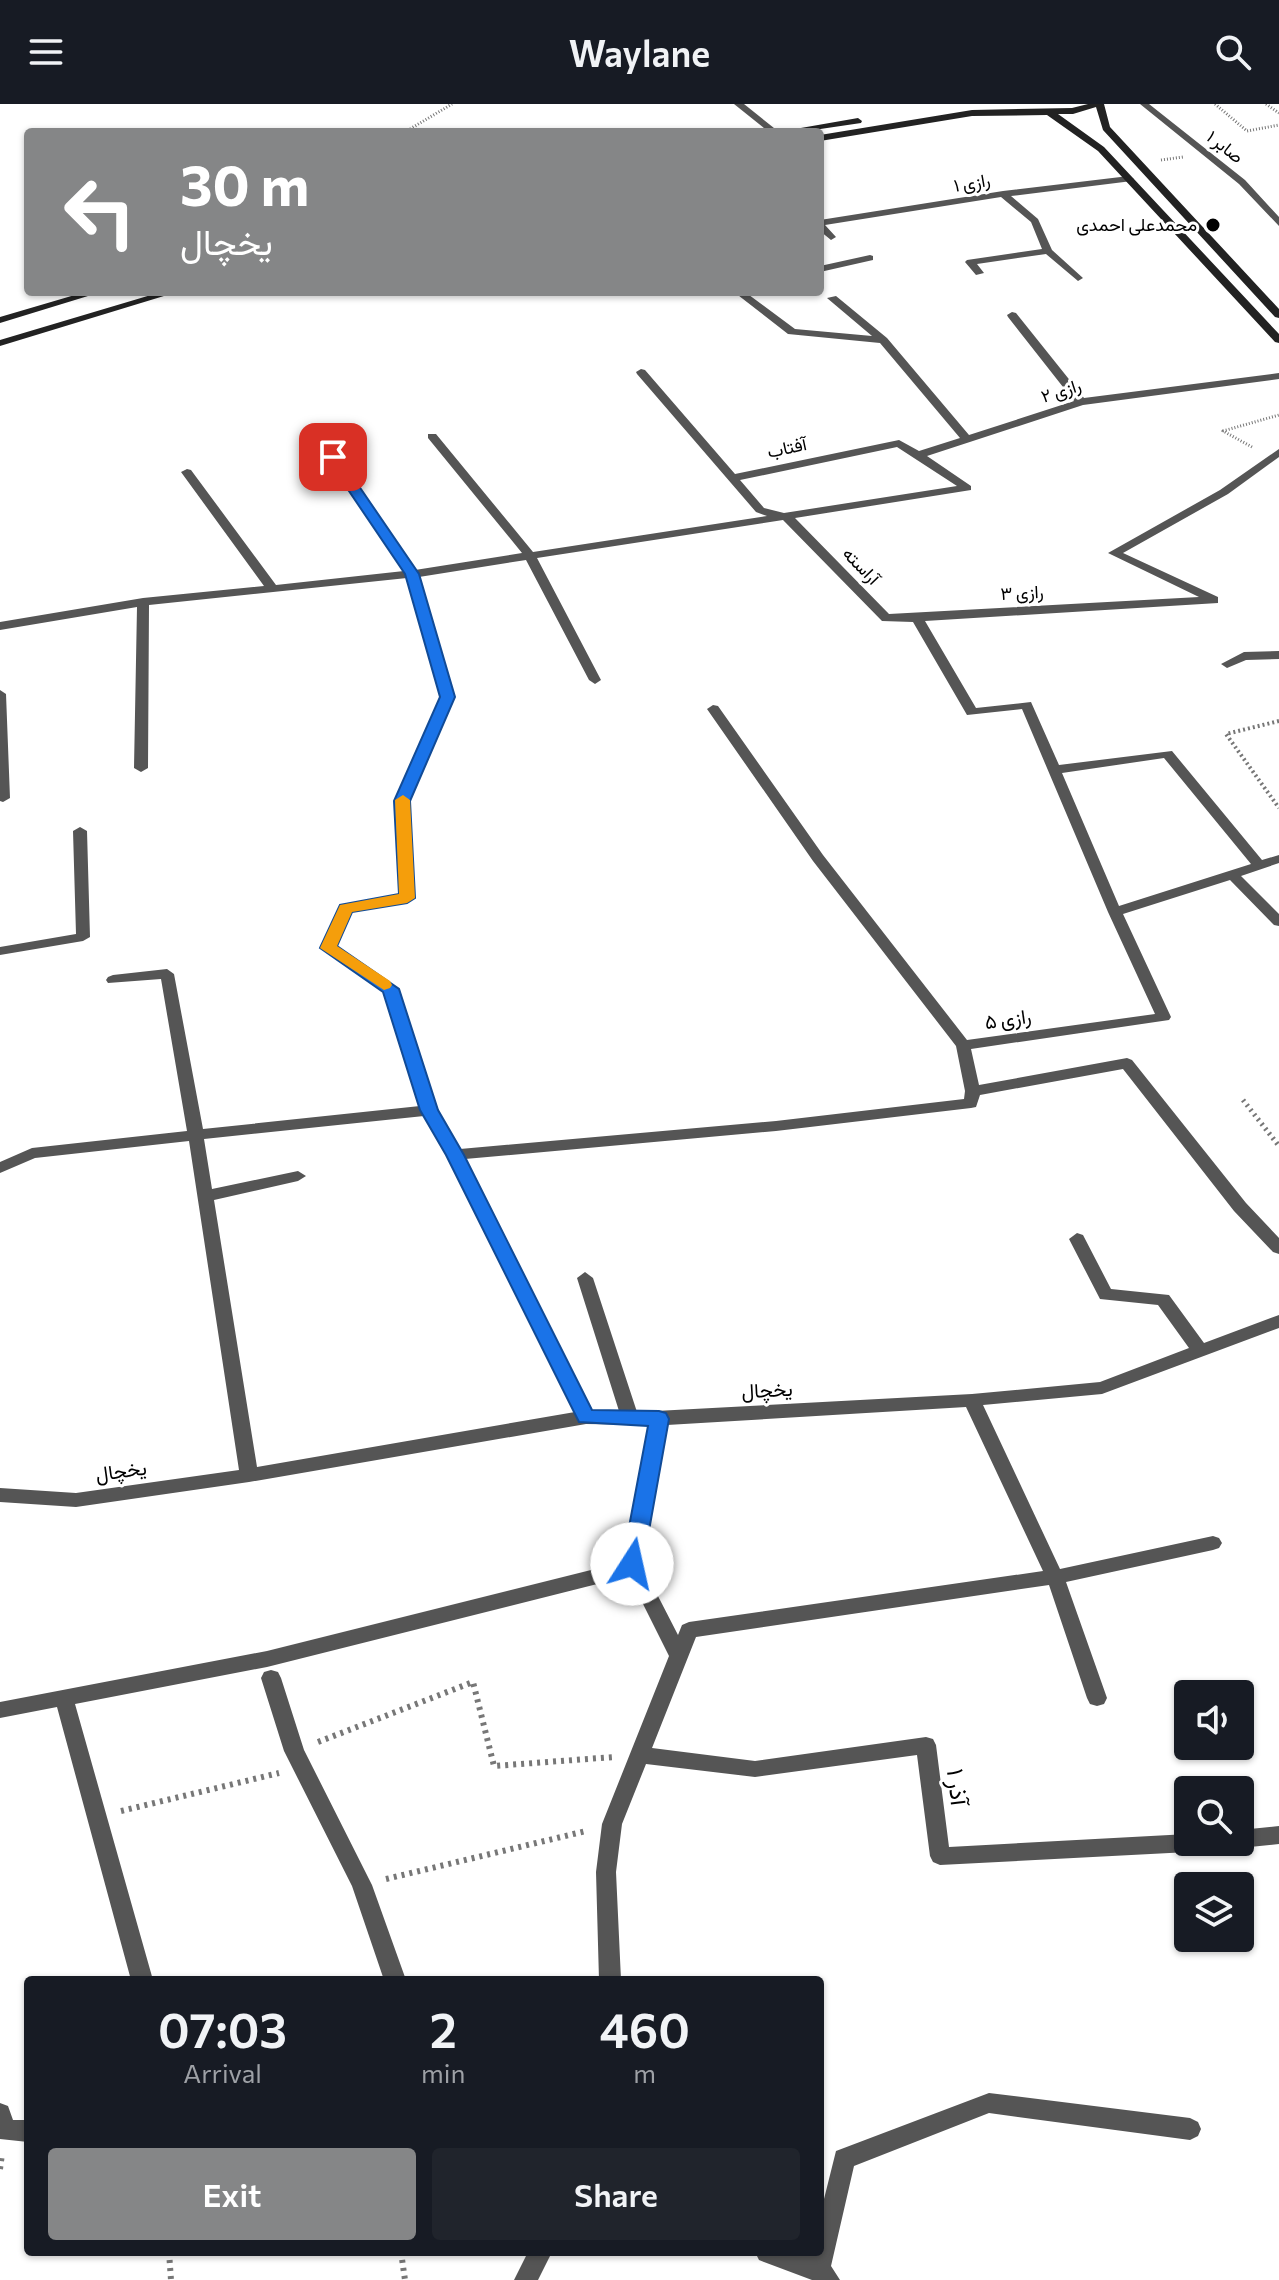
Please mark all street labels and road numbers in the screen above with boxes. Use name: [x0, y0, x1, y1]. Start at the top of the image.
street label: صابر ۱: [1202, 125, 1248, 168]
street label: رازی ۱: [952, 168, 992, 197]
street label: رازی ۲: [1038, 373, 1084, 408]
street label: آفتاب: [765, 432, 810, 462]
street label: آراسته: [838, 542, 886, 591]
street label: رازی ۳: [1000, 580, 1044, 605]
street label: رازی ۵: [983, 1003, 1033, 1035]
street label: یخچال: [741, 1376, 793, 1405]
street label: یخچال: [94, 1455, 148, 1488]
street label: آذر ۱: [940, 1767, 975, 1809]

